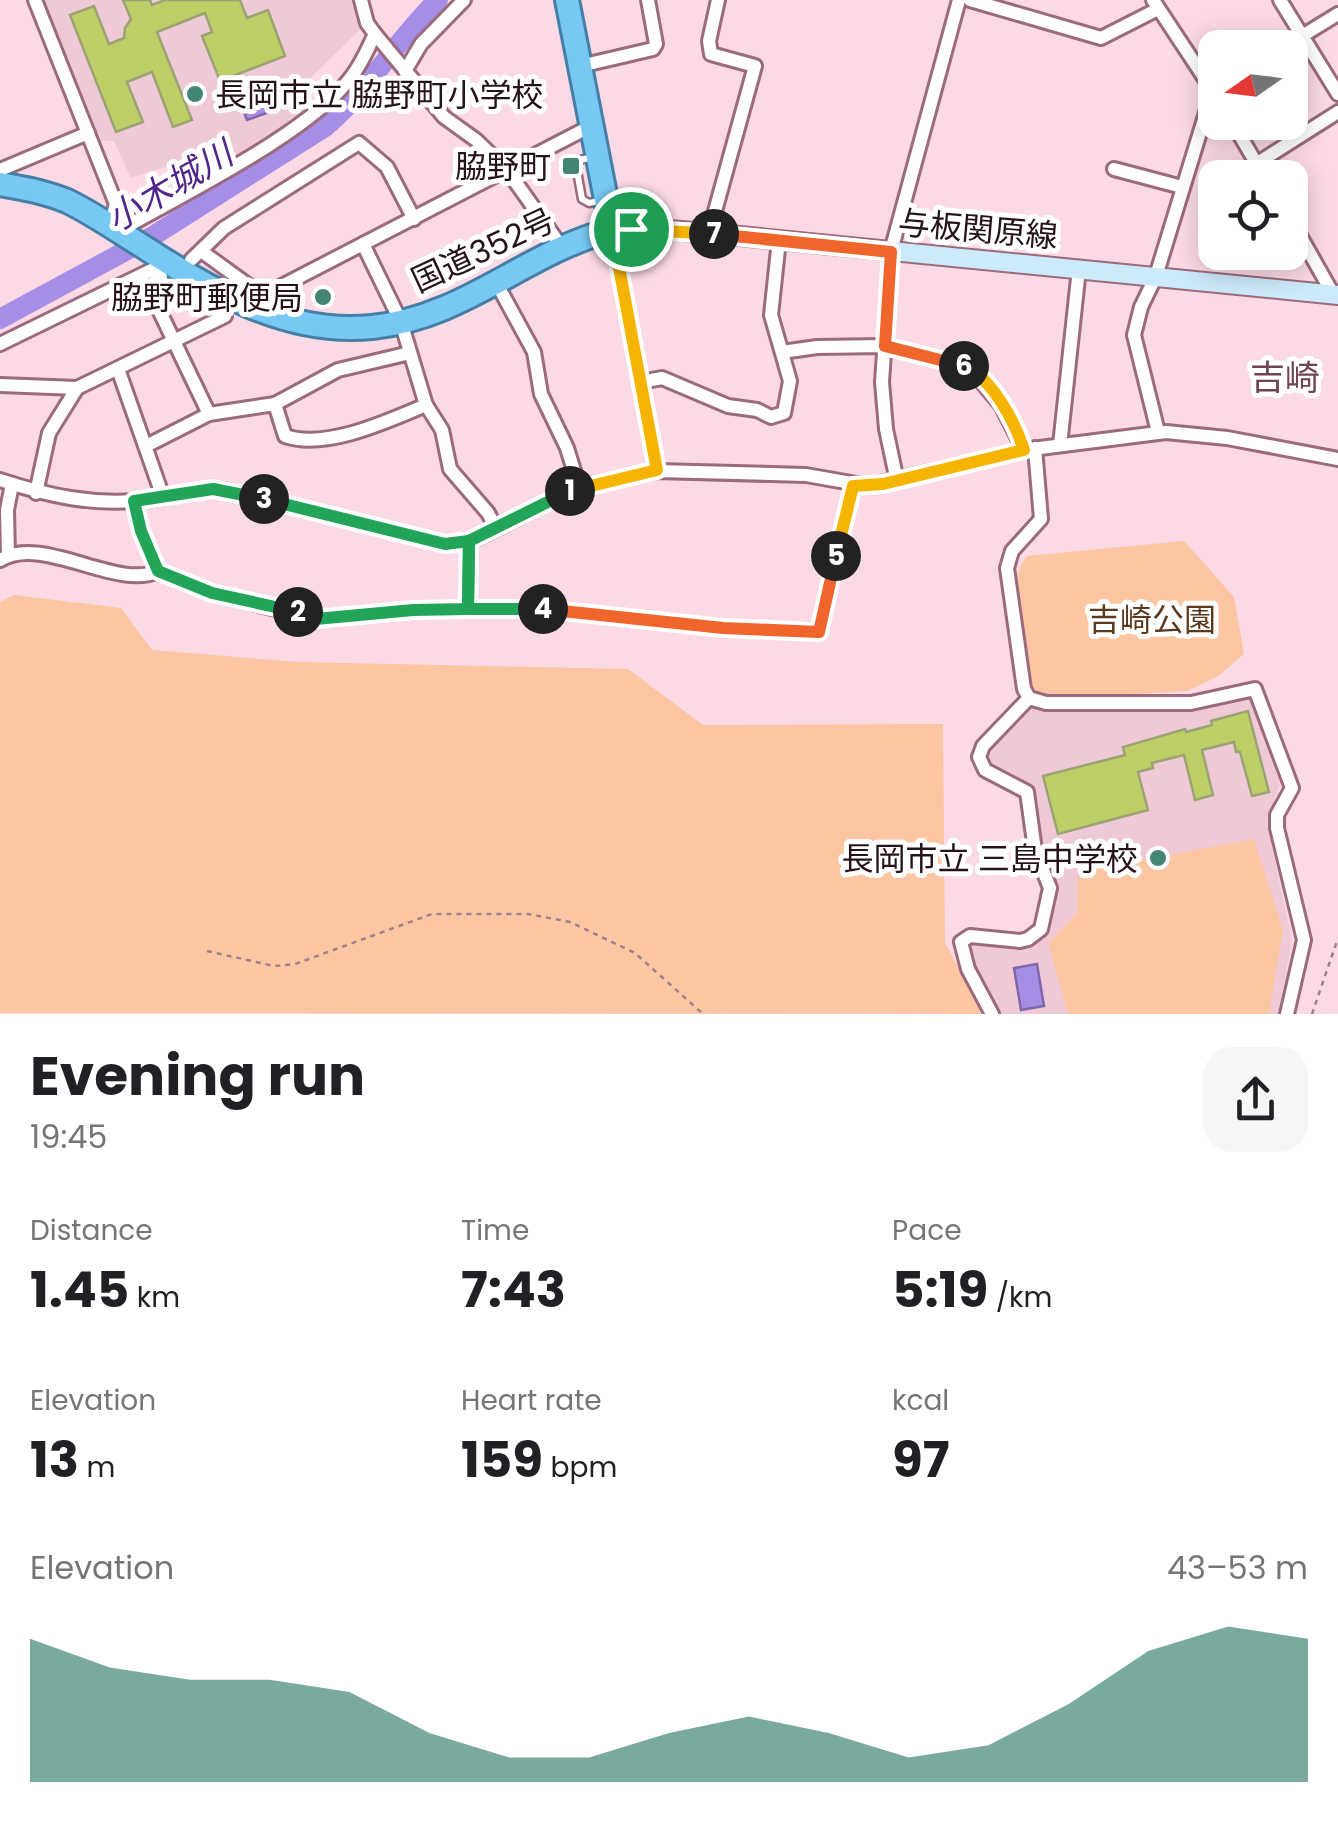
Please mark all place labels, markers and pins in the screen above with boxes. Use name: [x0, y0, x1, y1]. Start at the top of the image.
place label: 長岡市立 脇野町小学校: [215, 72, 544, 117]
marker: 長岡市立 脇野町小学校: [184, 83, 206, 105]
place label: 脇野町: [455, 144, 551, 189]
marker: 脇野町: [560, 155, 582, 177]
pin: [589, 187, 674, 272]
pin: 7: [689, 209, 739, 259]
place label: 脇野町郵便局: [111, 275, 303, 320]
marker: 脇野町郵便局: [312, 286, 334, 308]
pin: 6: [939, 341, 989, 391]
pin: 1: [545, 466, 595, 516]
pin: 3: [239, 474, 289, 524]
pin: 5: [811, 531, 861, 581]
pin: 4: [518, 584, 568, 634]
pin: 2: [273, 587, 323, 637]
place label: 長岡市立 三島中学校: [841, 836, 1138, 881]
marker: 長岡市立 三島中学校: [1147, 847, 1169, 869]

